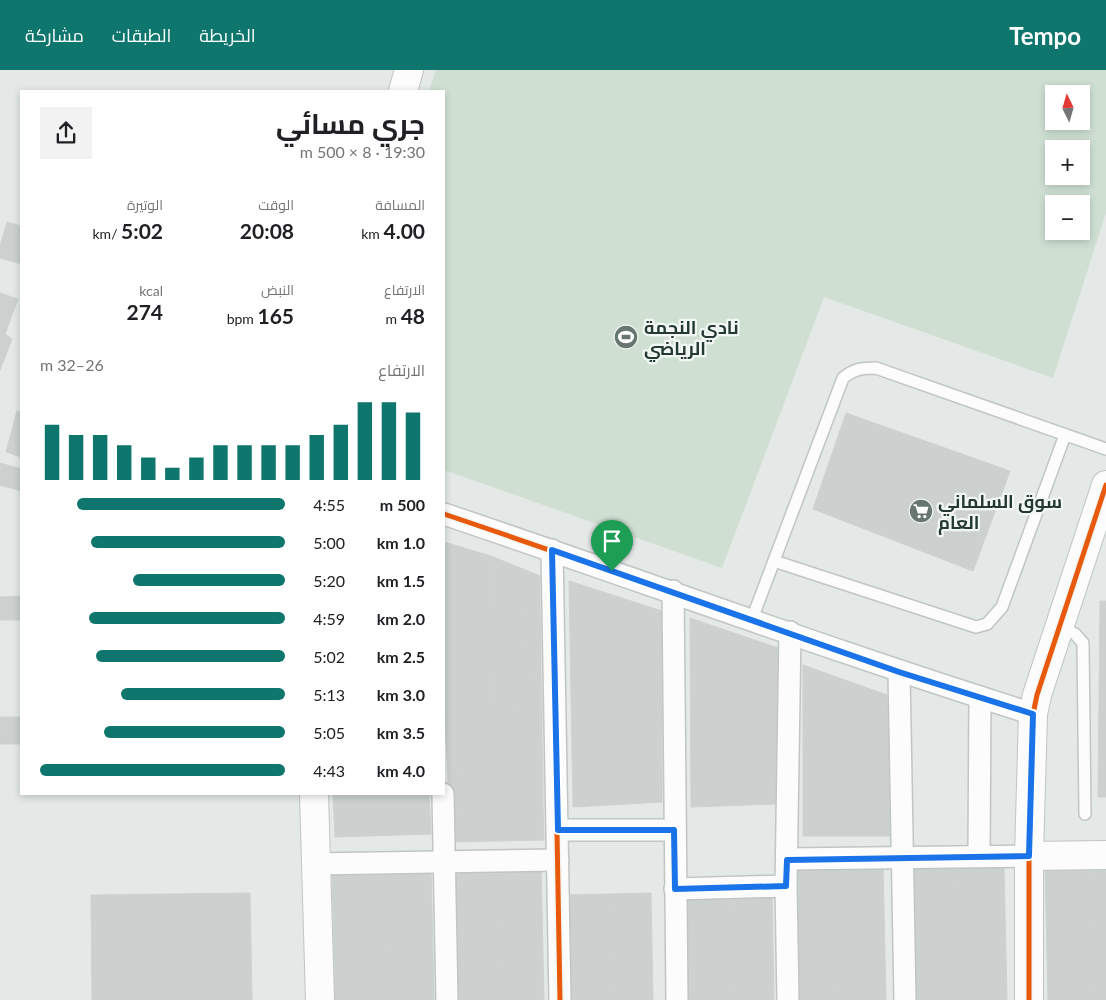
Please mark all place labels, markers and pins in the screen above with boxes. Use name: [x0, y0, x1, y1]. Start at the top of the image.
place label: نادي النجمة الرياضي: [644, 316, 739, 363]
sports icon: نادي النجمة الرياضي: [613, 324, 639, 350]
place label: سوق السلماني العام: [938, 490, 1062, 535]
supermarket icon: سوق السلماني العام: [908, 498, 934, 524]
pin: [591, 520, 633, 571]

